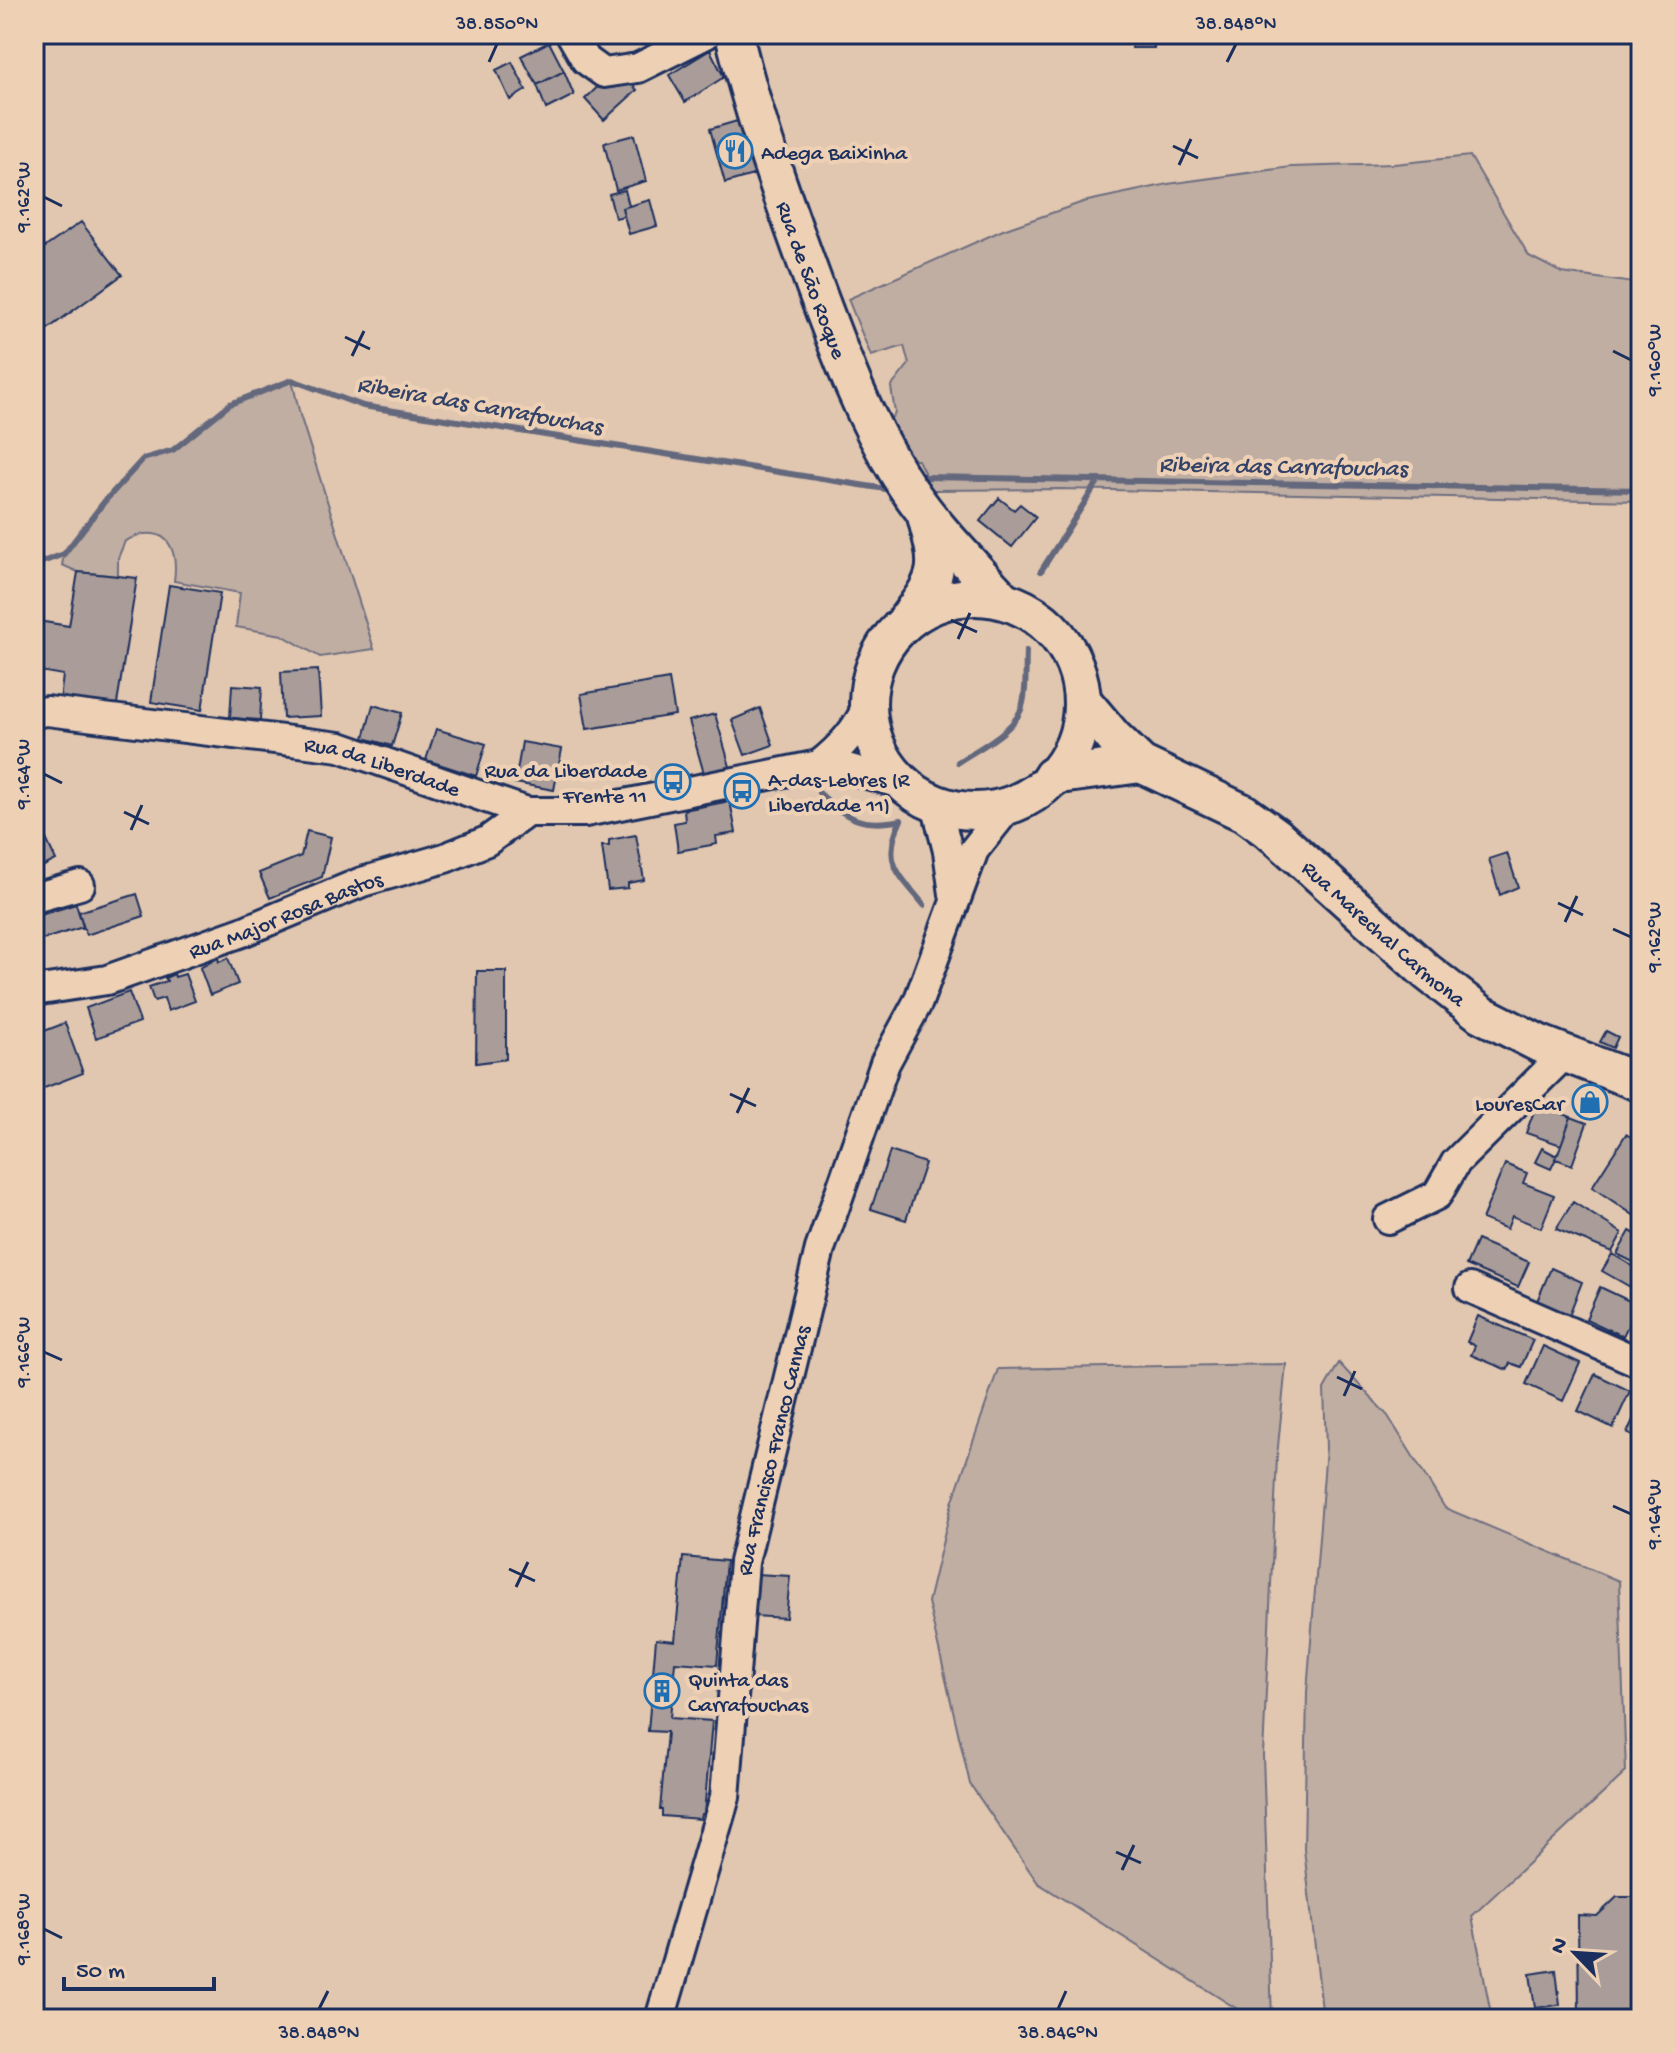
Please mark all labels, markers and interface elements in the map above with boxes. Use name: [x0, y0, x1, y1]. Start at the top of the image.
text: 38.850°N: [455, 14, 538, 37]
text: 38.848°N: [1194, 14, 1277, 37]
restaurant icon: Adega Baixinha: [716, 132, 754, 170]
place label: Adega Baixinha: [761, 142, 908, 168]
text: 9.162°W: [14, 162, 37, 233]
street label: Rua de São Roque: [768, 199, 850, 364]
text: 9.160°W: [1645, 324, 1668, 397]
water label: Ribeira das Carrafouchas: [355, 372, 606, 444]
water label: Ribeira das Carrafouchas: [1159, 452, 1410, 485]
street label: Rua da Liberdade: [303, 734, 463, 805]
text: 9.164°W: [14, 739, 37, 810]
place label: Rua da Liberdade Frente 11: [484, 760, 648, 811]
bus stop icon: Rua da Liberdade Frente 11: [654, 763, 692, 801]
place label: A-das-Lebres (R Liberdade 11): [768, 769, 911, 820]
bus stop icon: A-das-Lebres (R Liberdade 11): [723, 772, 761, 810]
street label: Rua Marechal Carmona: [1295, 857, 1470, 1015]
street label: Rua Major Rosa Bastos: [186, 868, 387, 967]
text: 9.162°W: [1645, 902, 1668, 973]
shop icon: LouresCar: [1571, 1083, 1609, 1121]
place label: LouresCar: [1475, 1093, 1566, 1119]
text: 9.166°W: [14, 1317, 37, 1388]
street label: Rua Francisco Franco Cannas: [734, 1323, 818, 1577]
text: 9.164°W: [1645, 1479, 1668, 1550]
place label: Quinta das Carrafouchas: [688, 1669, 809, 1720]
building icon: Quinta das Carrafouchas: [643, 1672, 681, 1710]
text: 9.168°W: [14, 1893, 37, 1966]
north arrow: [1535, 1913, 1615, 1993]
text: N: [1546, 1934, 1575, 1958]
scale bar: [64, 1941, 214, 1991]
text: 50 m: [76, 1958, 125, 1987]
text: 38.848°N: [277, 2023, 360, 2046]
text: 38.846°N: [1017, 2023, 1098, 2046]

